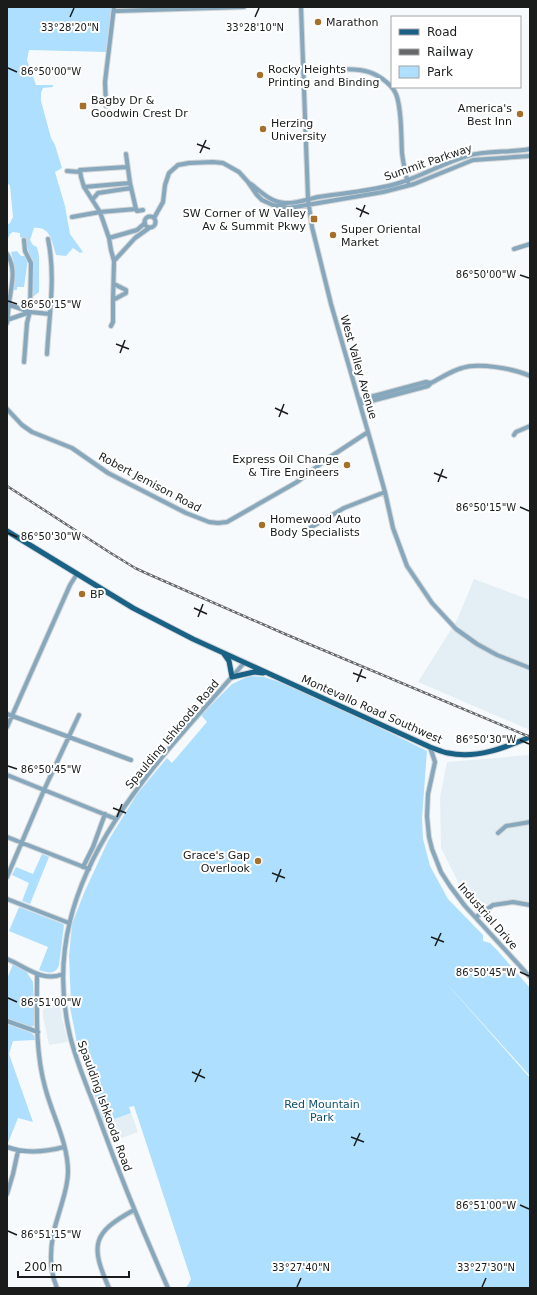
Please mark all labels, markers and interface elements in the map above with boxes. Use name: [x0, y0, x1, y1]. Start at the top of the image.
place label: Marathon: [326, 16, 379, 29]
legend: [391, 16, 521, 88]
marker: Marathon: [313, 17, 323, 27]
text: 33°28'20"N: [41, 22, 99, 33]
text: 33°28'10"N: [226, 22, 284, 33]
text: Road: [427, 25, 457, 39]
text: Railway: [427, 45, 473, 59]
place label: Rocky Heights Printing and Binding: [268, 63, 380, 89]
text: Park: [427, 65, 453, 79]
text: 86°50'00"W: [21, 66, 81, 77]
marker: Rocky Heights Printing and Binding: [255, 70, 265, 80]
place label: Bagby Dr & Goodwin Crest Dr: [91, 94, 188, 120]
marker: Bagby Dr & Goodwin Crest Dr: [78, 101, 88, 111]
place label: America's Best Inn: [458, 102, 512, 128]
marker: America's Best Inn: [515, 109, 525, 119]
place label: Herzing University: [271, 117, 327, 143]
marker: Herzing University: [258, 124, 268, 134]
street label: Summit Parkway: [382, 141, 474, 184]
place label: SW Corner of W Valley Av & Summit Pkwy: [183, 207, 306, 233]
marker: SW Corner of W Valley Av & Summit Pkwy: [309, 214, 319, 224]
place label: Super Oriental Market: [341, 223, 421, 249]
marker: Super Oriental Market: [328, 230, 338, 240]
text: 86°50'00"W: [456, 269, 516, 280]
text: 86°50'15"W: [21, 299, 81, 310]
street label: West Valley Avenue: [337, 314, 380, 421]
street label: Robert Jemison Road: [96, 450, 203, 515]
place label: Express Oil Change & Tire Engineers: [232, 453, 339, 479]
marker: Express Oil Change & Tire Engineers: [342, 460, 352, 470]
text: 86°50'15"W: [456, 502, 516, 513]
place label: Homewood Auto Body Specialists: [270, 513, 361, 539]
marker: Homewood Auto Body Specialists: [257, 520, 267, 530]
text: 86°50'30"W: [21, 531, 81, 542]
place label: BP: [90, 588, 105, 601]
marker: BP: [77, 589, 87, 599]
street label: Montevallo Road Southwest: [299, 672, 445, 747]
street label: Spaulding Ishkooda Road: [123, 677, 222, 792]
text: 86°50'30"W: [456, 734, 516, 745]
text: 86°50'45"W: [21, 764, 81, 775]
place label: Grace's Gap Overlook: [183, 849, 251, 875]
marker: Grace's Gap Overlook: [253, 856, 263, 866]
street label: Industrial Drive: [455, 880, 520, 953]
text: 86°50'45"W: [456, 967, 516, 978]
text: 86°51'00"W: [21, 997, 81, 1008]
street label: Spaulding Ishkooda Road: [75, 1039, 134, 1173]
park label: Red Mountain Park: [284, 1098, 360, 1124]
text: 86°51'00"W: [456, 1200, 516, 1211]
text: 86°51'15"W: [21, 1229, 81, 1240]
scale bar: [18, 1253, 129, 1279]
text: 200 m: [24, 1260, 62, 1274]
text: 33°27'40"N: [272, 1262, 330, 1273]
text: 33°27'30"N: [457, 1262, 515, 1273]

